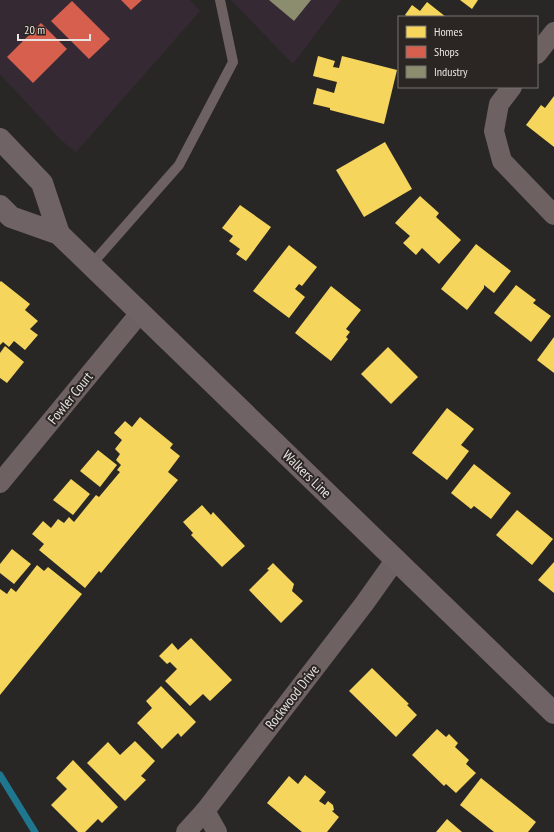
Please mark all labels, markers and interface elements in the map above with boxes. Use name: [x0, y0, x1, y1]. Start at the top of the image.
scale bar: [18, 16, 90, 42]
legend: [398, 16, 538, 88]
text: 20 m: [24, 22, 45, 37]
text: Homes: [434, 24, 462, 39]
text: Shops: [434, 44, 459, 59]
text: Industry: [434, 64, 468, 79]
street label: Fowler Court: [44, 368, 97, 428]
street label: Walkers Line: [279, 446, 335, 502]
street label: Rockwood Drive: [261, 661, 323, 733]

